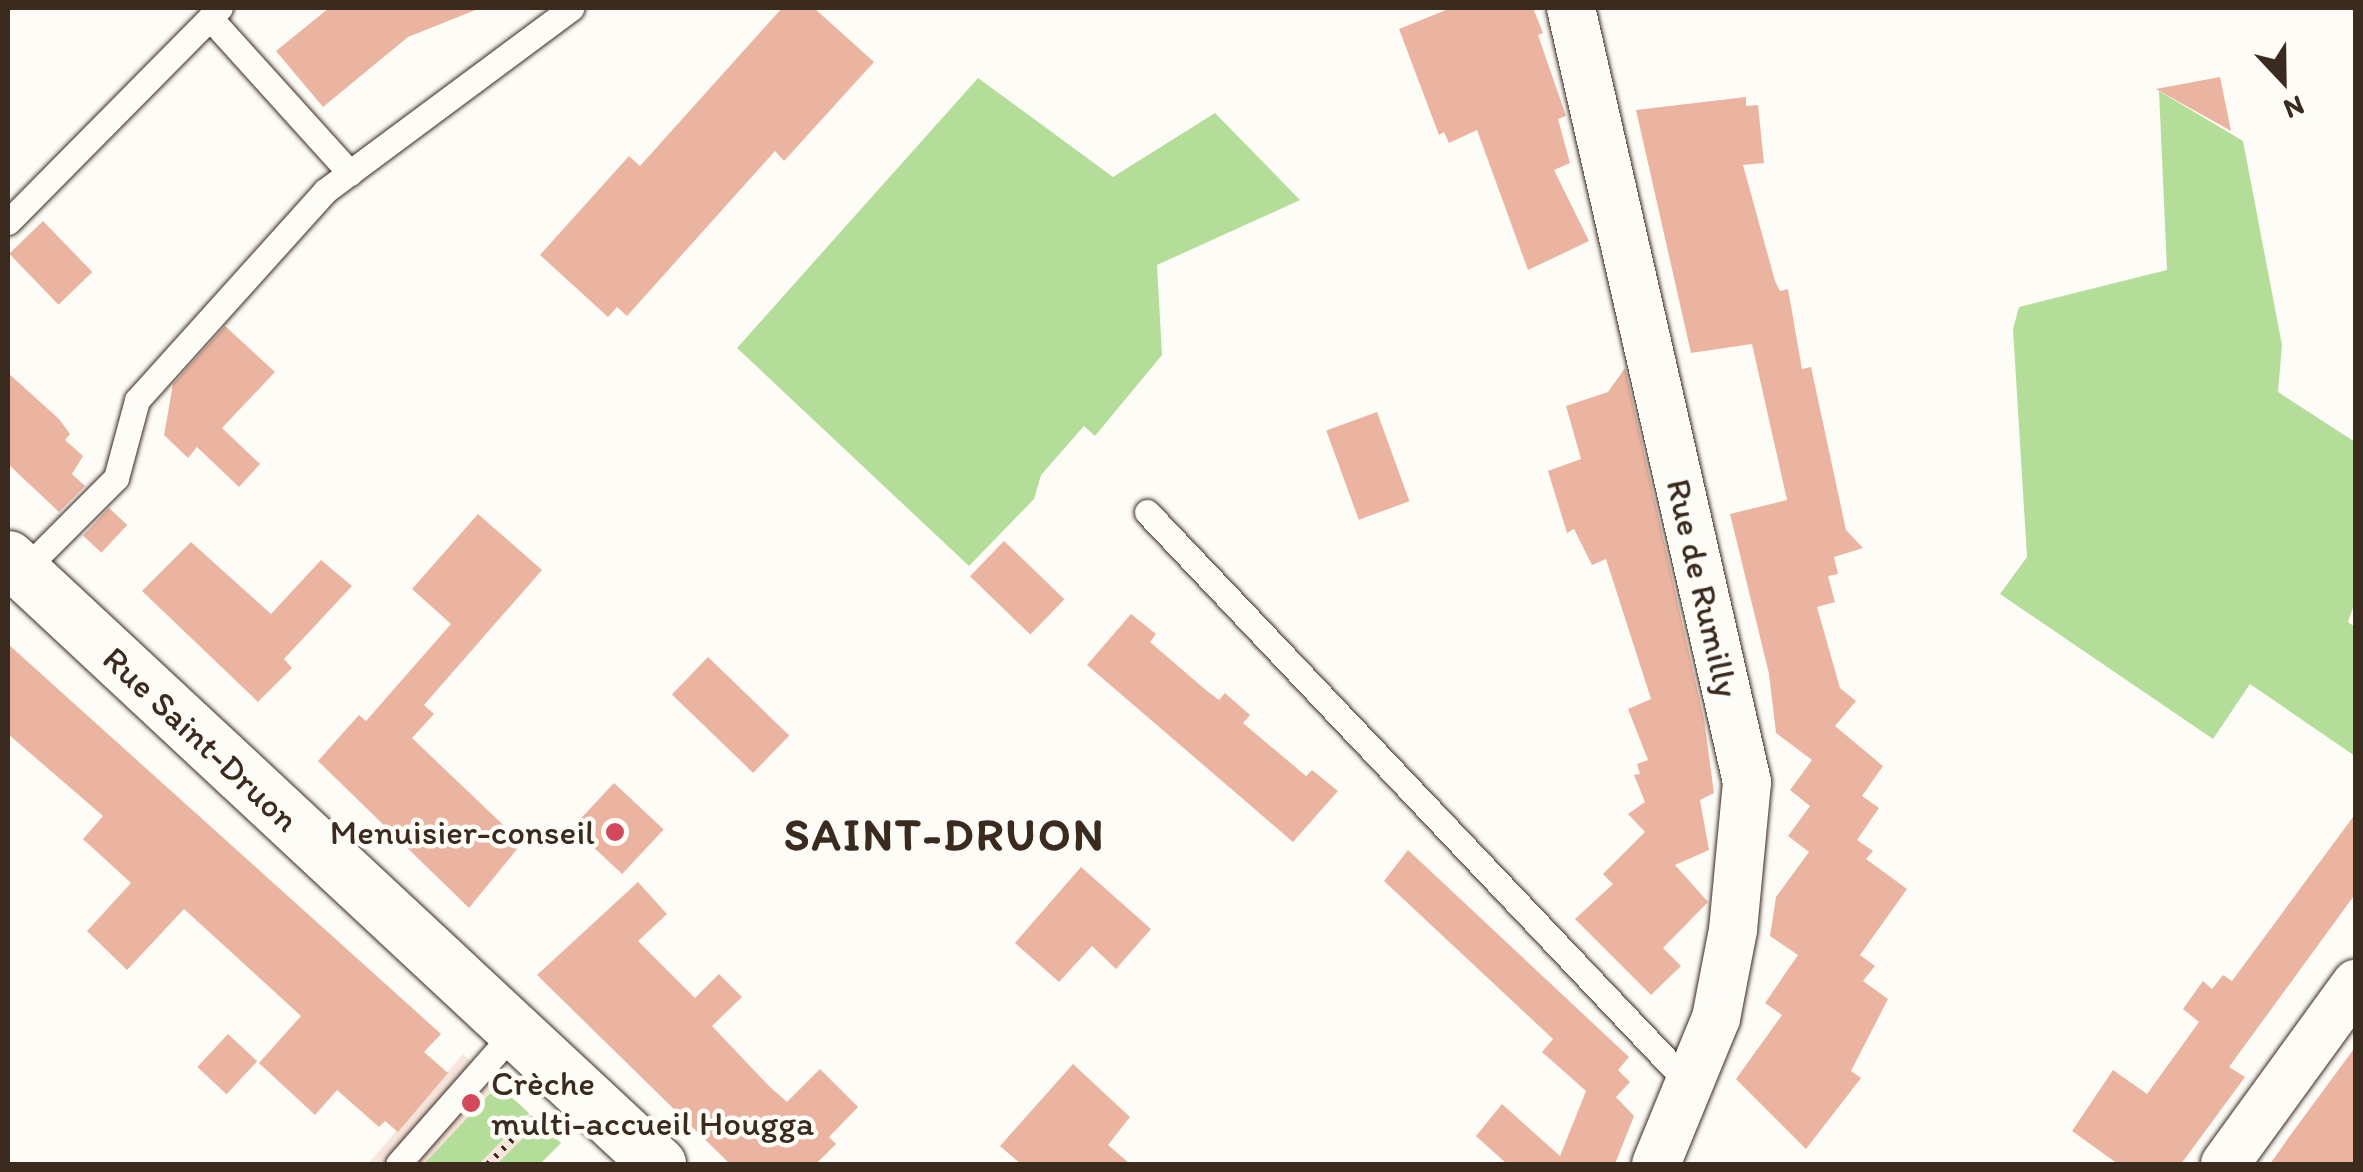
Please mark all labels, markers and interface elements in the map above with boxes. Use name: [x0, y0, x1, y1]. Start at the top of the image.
north arrow: [2233, 30, 2333, 130]
text: N: [2279, 89, 2309, 127]
street label: Rue de Rumilly: [1657, 474, 1749, 702]
street label: Rue Saint-Druon: [95, 638, 307, 840]
district label: SAINT-DRUON: [786, 808, 1104, 862]
place label: Menuisier-conseil: [330, 811, 595, 853]
marker: Menuisier-conseil: [604, 821, 626, 843]
place label: Crèche multi-accueil Hougga: [491, 1062, 814, 1144]
marker: Crèche multi-accueil Hougga: [460, 1092, 482, 1114]

